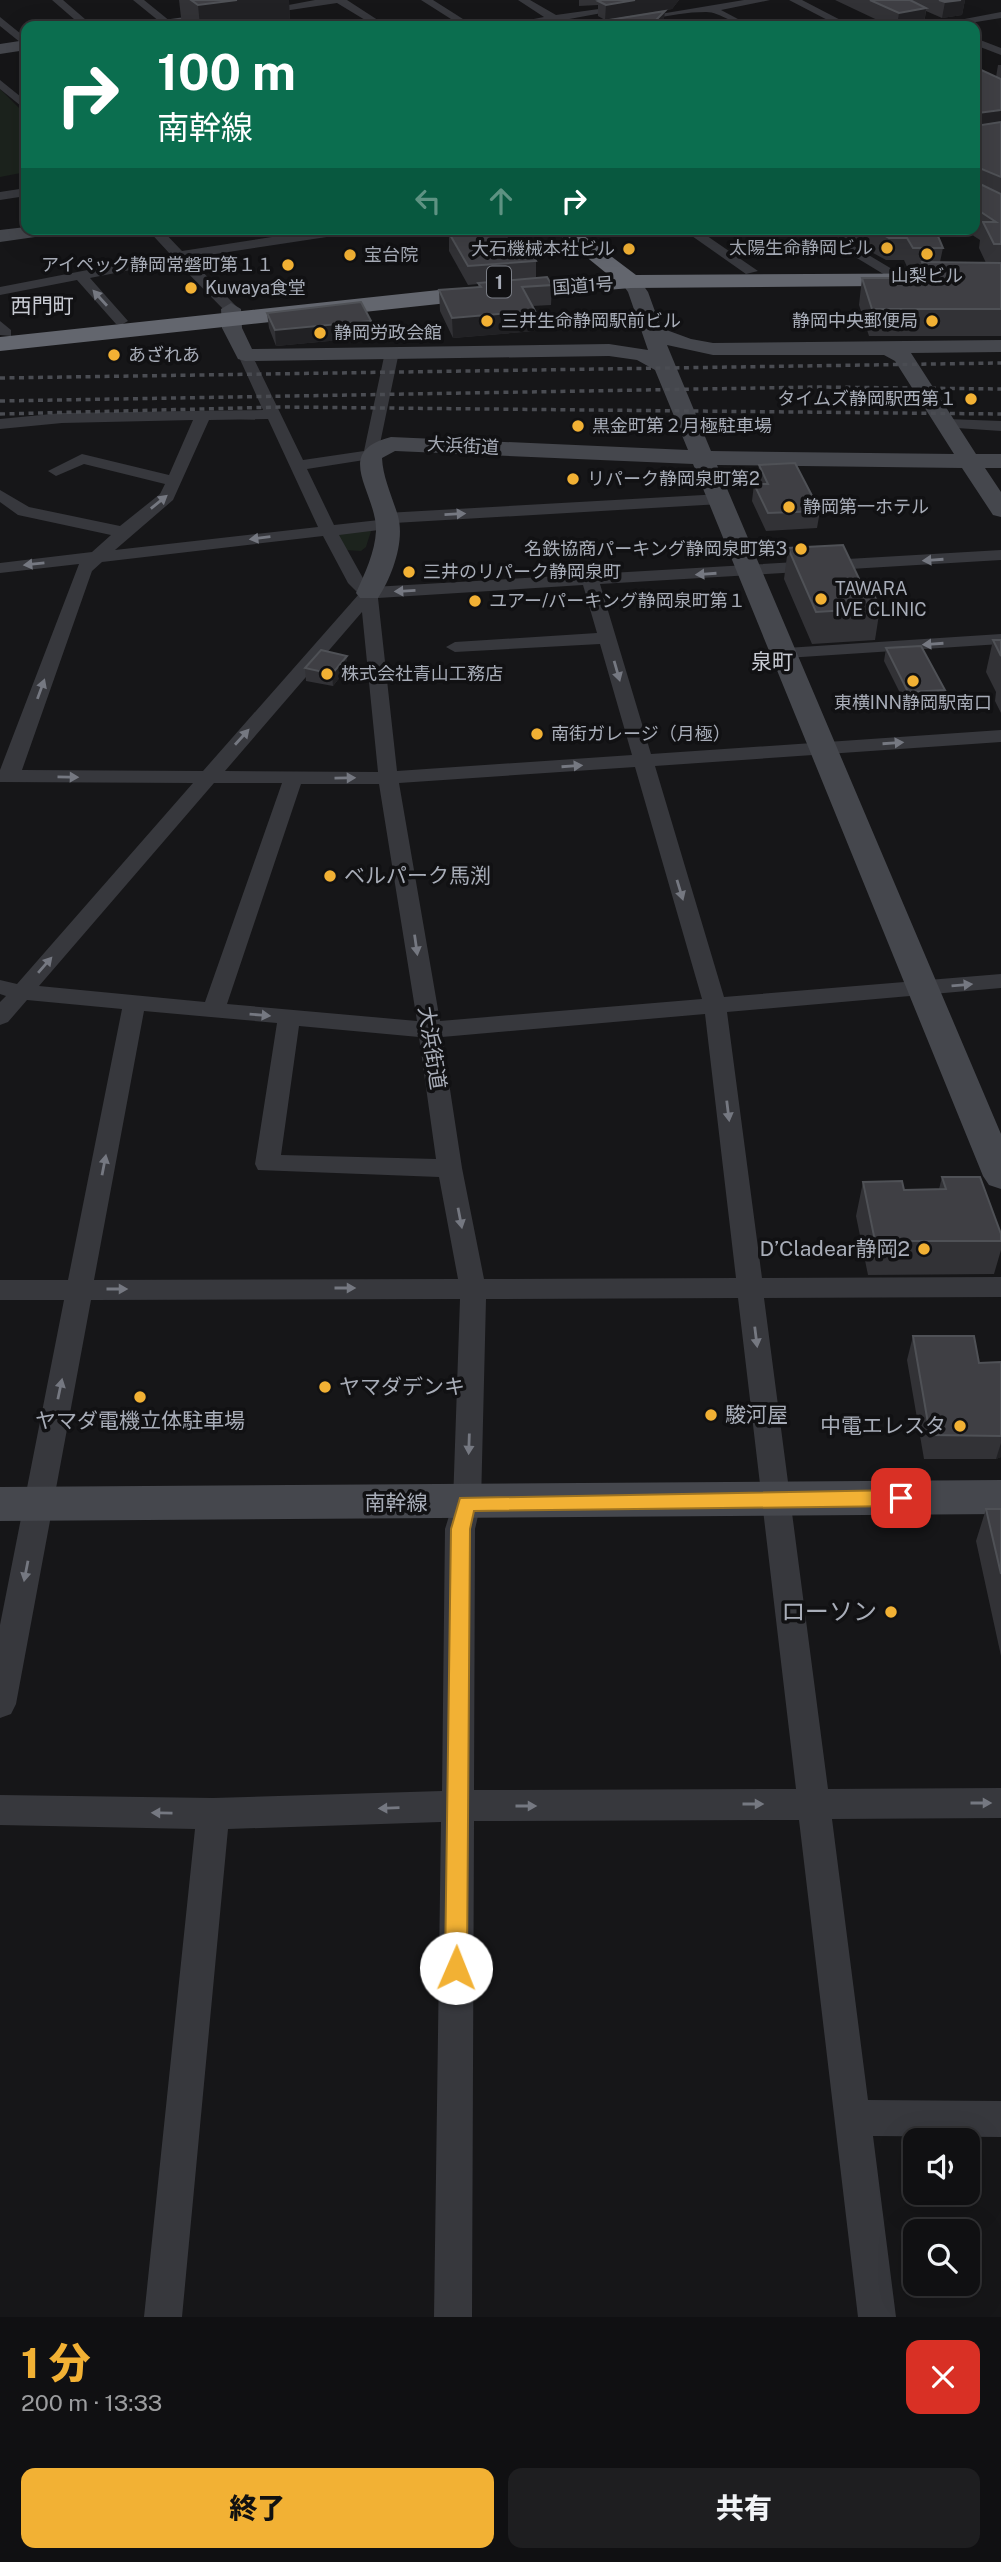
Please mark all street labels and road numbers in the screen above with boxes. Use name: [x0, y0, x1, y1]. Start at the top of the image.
road number: 1: [487, 266, 511, 298]
street label: 国道1号: [552, 273, 614, 298]
street label: 大浜街道: [427, 433, 500, 458]
street label: 大浜街道: [414, 1004, 451, 1091]
street label: 南幹線: [365, 1490, 428, 1515]

